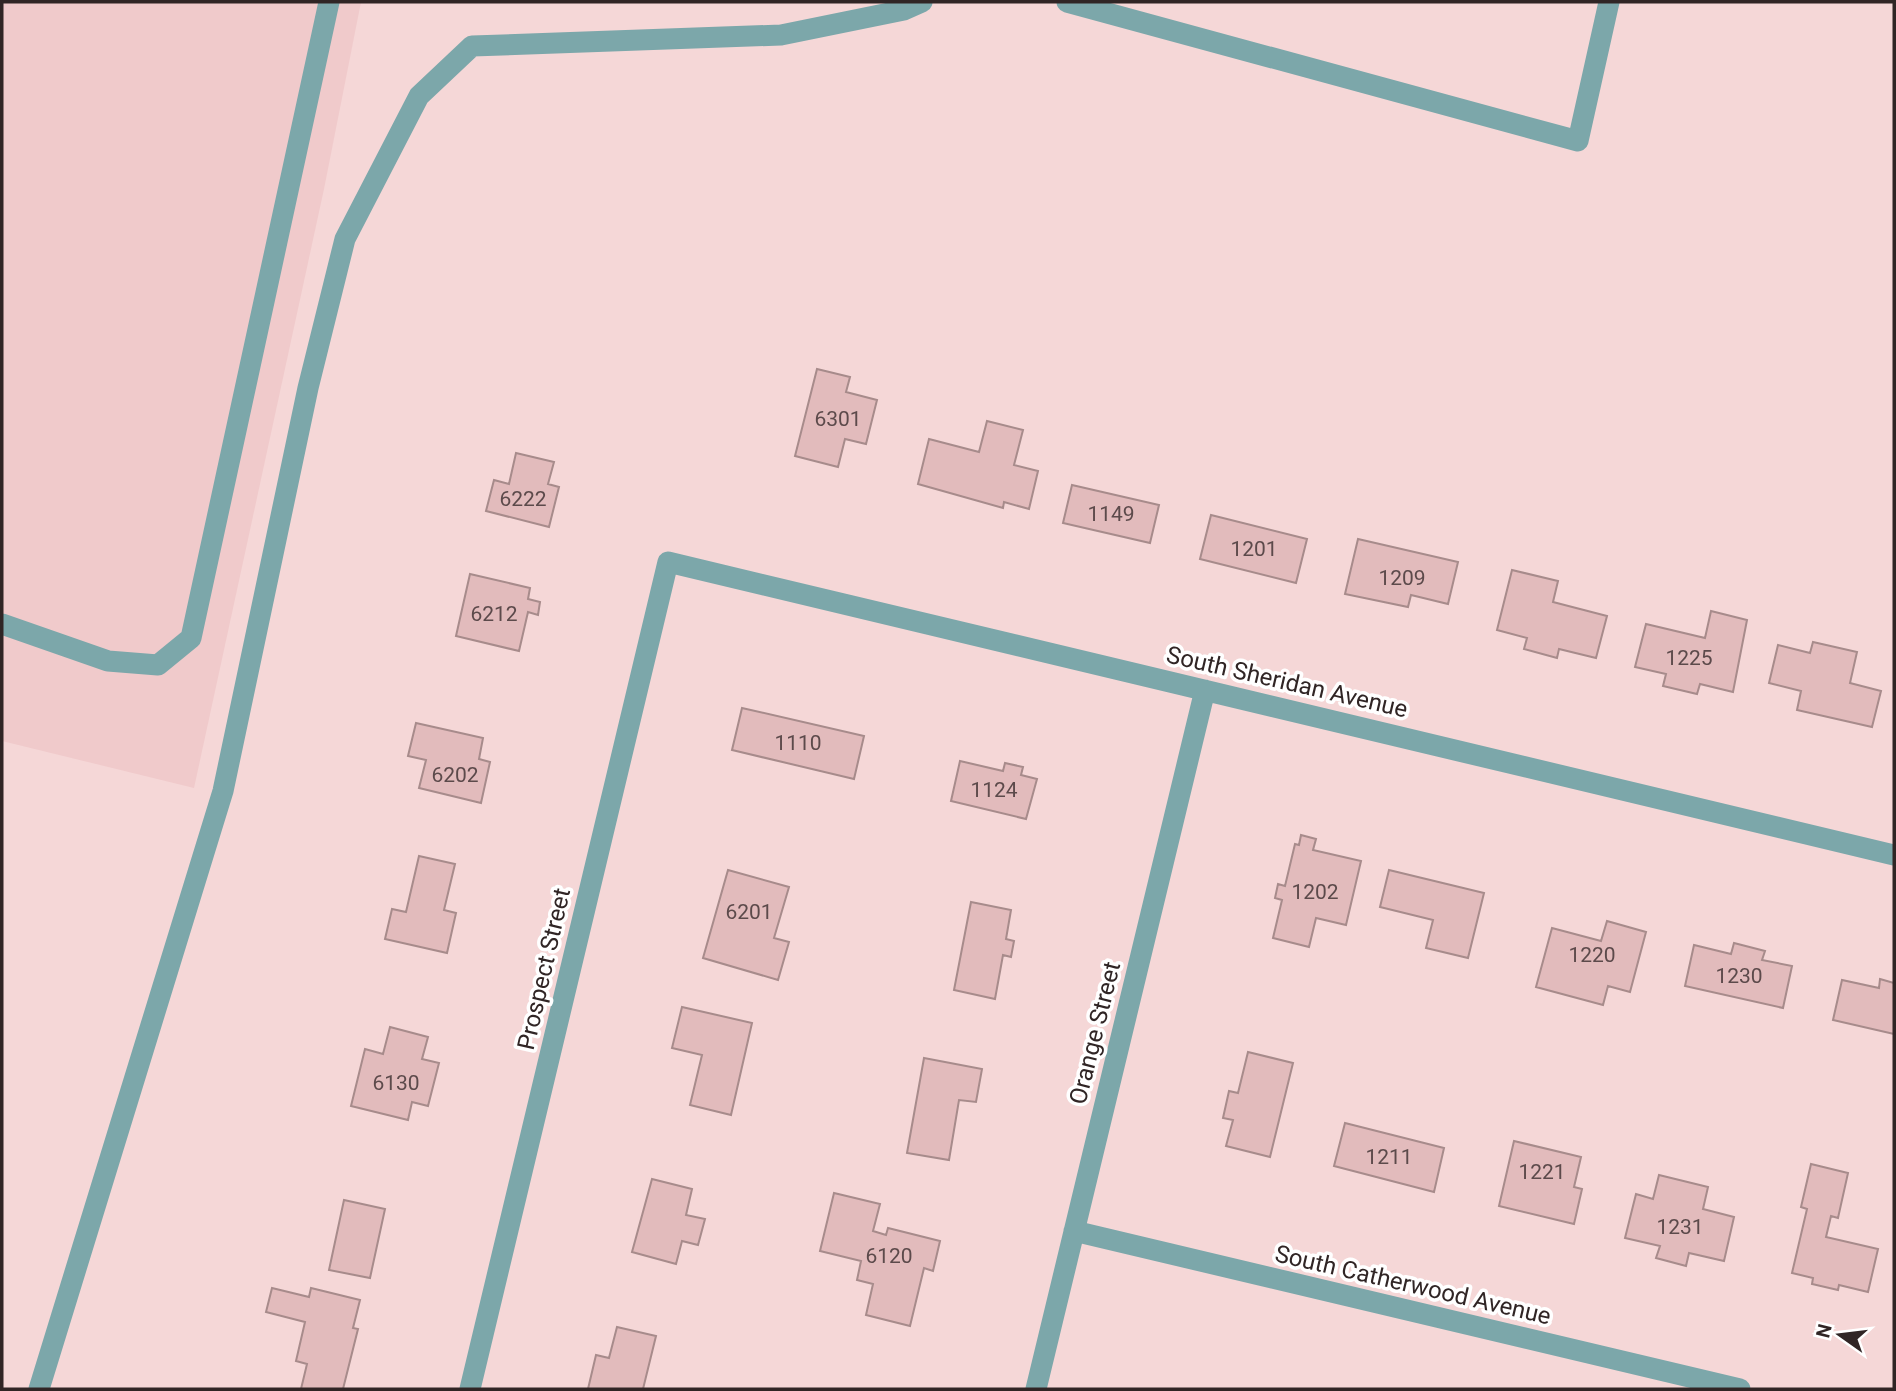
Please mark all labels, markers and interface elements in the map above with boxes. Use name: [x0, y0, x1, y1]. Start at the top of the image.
house number: 6301: [814, 407, 862, 431]
house number: 6222: [499, 487, 547, 511]
house number: 1149: [1087, 502, 1135, 526]
house number: 1201: [1230, 537, 1278, 561]
house number: 1209: [1378, 566, 1426, 590]
house number: 6212: [470, 602, 518, 626]
street label: South Sheridan Avenue: [1164, 641, 1410, 723]
house number: 1225: [1665, 646, 1713, 670]
house number: 1110: [774, 731, 822, 755]
house number: 6202: [431, 763, 479, 787]
house number: 1124: [970, 778, 1018, 802]
house number: 1202: [1291, 880, 1339, 904]
street label: Prospect Street: [512, 885, 576, 1053]
house number: 6201: [725, 900, 773, 924]
house number: 1220: [1568, 943, 1616, 967]
street label: Orange Street: [1064, 959, 1126, 1107]
house number: 1230: [1715, 964, 1763, 988]
house number: 6130: [372, 1071, 420, 1095]
house number: 1211: [1365, 1145, 1413, 1169]
house number: 1221: [1518, 1160, 1566, 1184]
house number: 1231: [1656, 1215, 1704, 1239]
street label: South Catherwood Avenue: [1272, 1240, 1554, 1330]
house number: 6120: [865, 1244, 913, 1268]
north arrow: [1805, 1300, 1875, 1370]
text: N: [1811, 1322, 1837, 1340]

